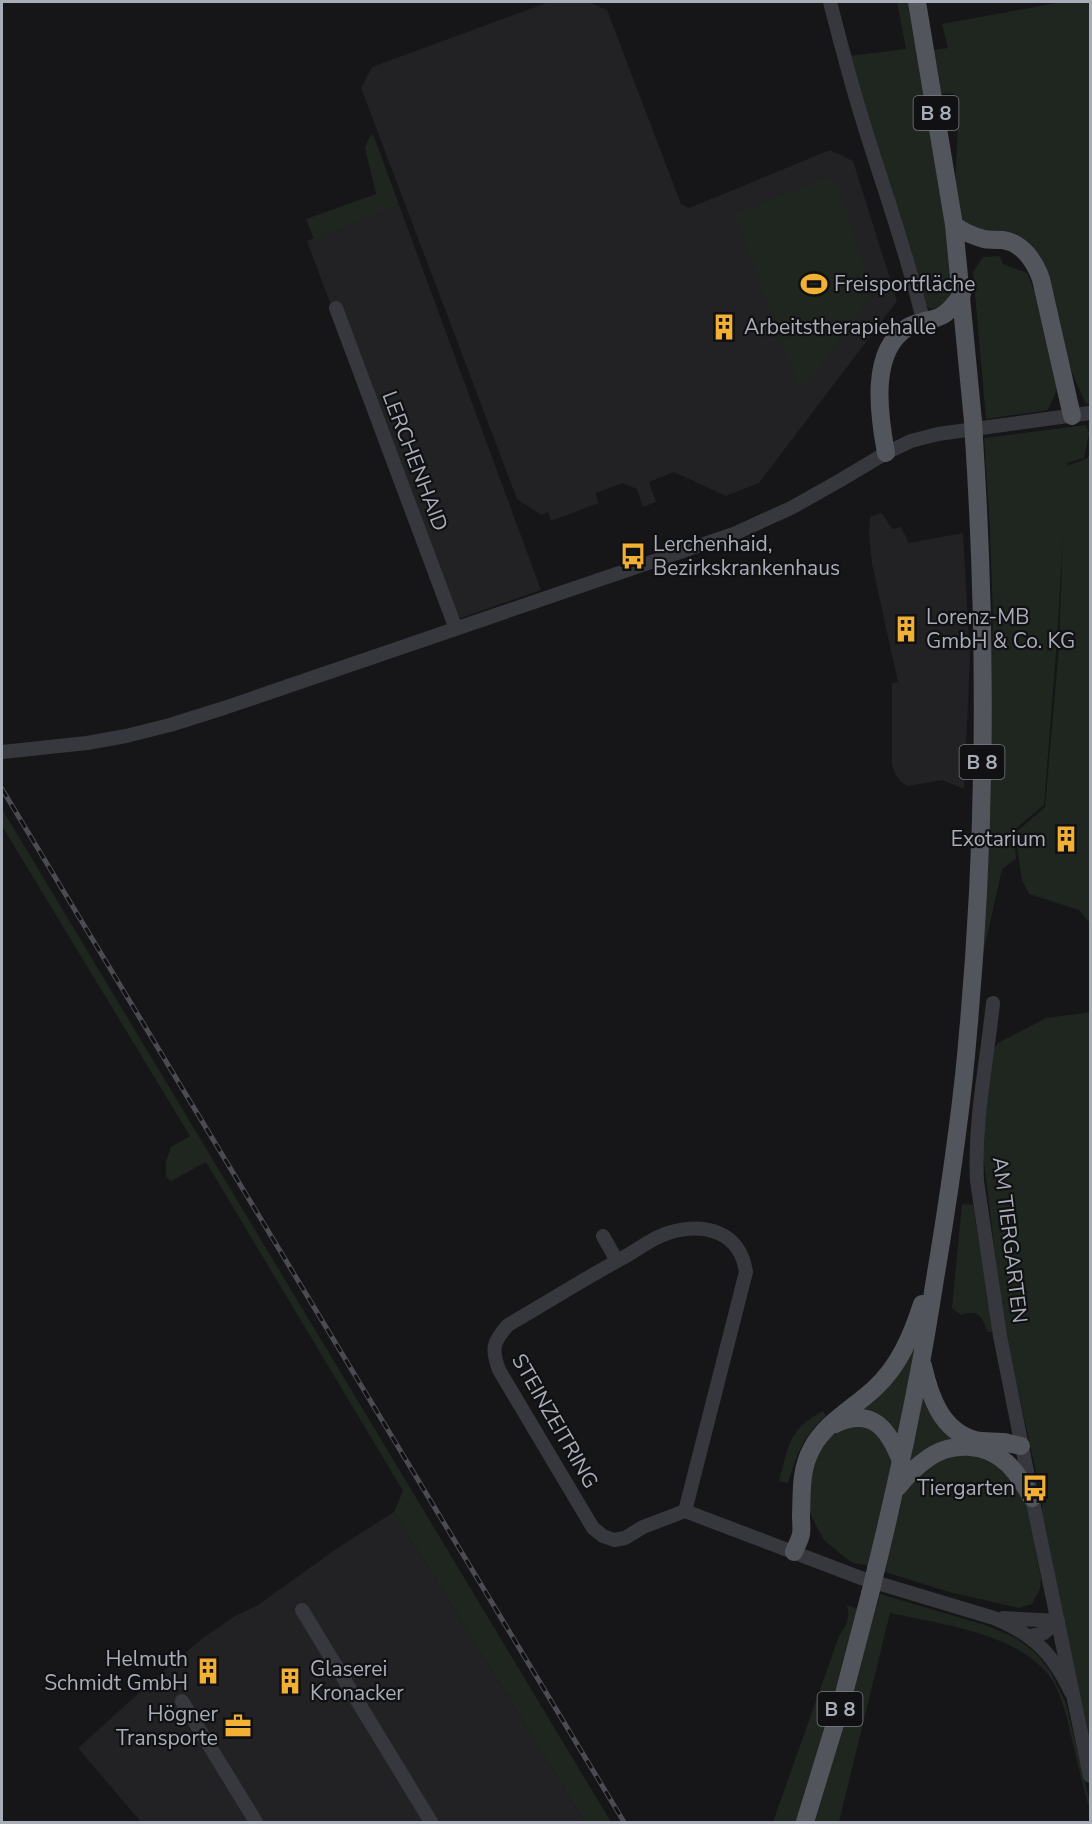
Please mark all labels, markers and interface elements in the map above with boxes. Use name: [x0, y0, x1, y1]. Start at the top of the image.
road number: B 8: [914, 96, 958, 130]
sports icon: Freisportfläche: [799, 269, 829, 299]
place label: Freisportfläche: [834, 270, 975, 298]
building icon: Arbeitstherapiehalle: [709, 312, 739, 342]
place label: Arbeitstherapiehalle: [744, 313, 936, 341]
street label: LERCHENHAID: [375, 387, 455, 535]
place label: Lerchenhaid, Bezirkskrankenhaus: [653, 530, 840, 582]
bus stop icon: Lerchenhaid, Bezirkskrankenhaus: [618, 541, 648, 571]
place label: Lorenz-MB GmbH & Co. KG: [926, 603, 1075, 655]
building icon: Lorenz-MB GmbH & Co. KG: [891, 614, 921, 644]
road number: B 8: [960, 745, 1004, 779]
building icon: Exotarium: [1051, 824, 1081, 854]
place label: Exotarium: [951, 825, 1046, 853]
street label: AM TIERGARTEN: [986, 1155, 1034, 1325]
street label: STEINZEITRING: [505, 1349, 605, 1493]
bus stop icon: Tiergarten: [1020, 1473, 1050, 1503]
place label: Tiergarten: [917, 1474, 1015, 1502]
place label: Helmuth Schmidt GmbH: [44, 1645, 188, 1697]
place label: Glaserei Kronacker: [310, 1655, 404, 1707]
building icon: Helmuth Schmidt GmbH: [193, 1656, 223, 1686]
building icon: Glaserei Kronacker: [275, 1666, 305, 1696]
road number: B 8: [818, 1692, 862, 1726]
place label: Högner Transporte: [116, 1700, 218, 1752]
office icon: Högner Transporte: [223, 1711, 253, 1741]

